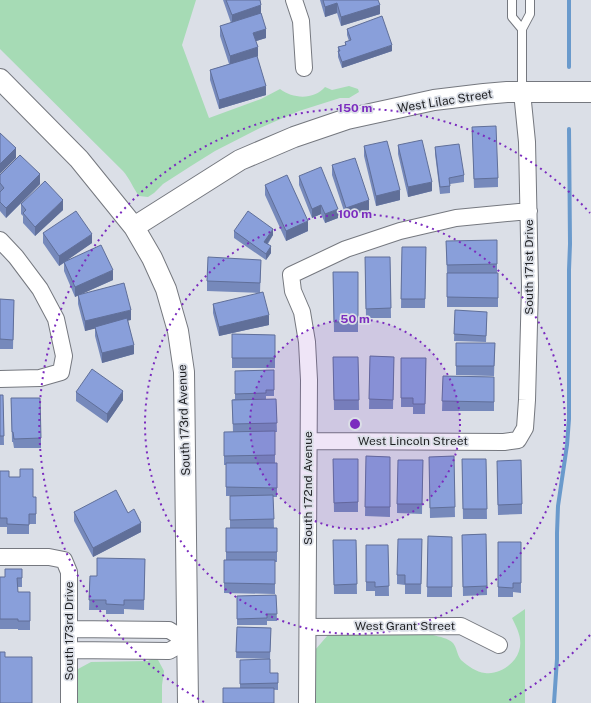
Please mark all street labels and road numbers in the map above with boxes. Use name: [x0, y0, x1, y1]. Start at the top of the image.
street label: West Lilac Street: [397, 87, 494, 115]
street label: South 171st Drive: [522, 219, 536, 315]
street label: South 173rd Avenue: [175, 364, 193, 476]
street label: South 172nd Avenue: [301, 431, 315, 545]
street label: West Lincoln Street: [358, 434, 468, 448]
street label: South 173rd Drive: [62, 581, 76, 681]
street label: West Grant Street: [355, 619, 456, 633]

